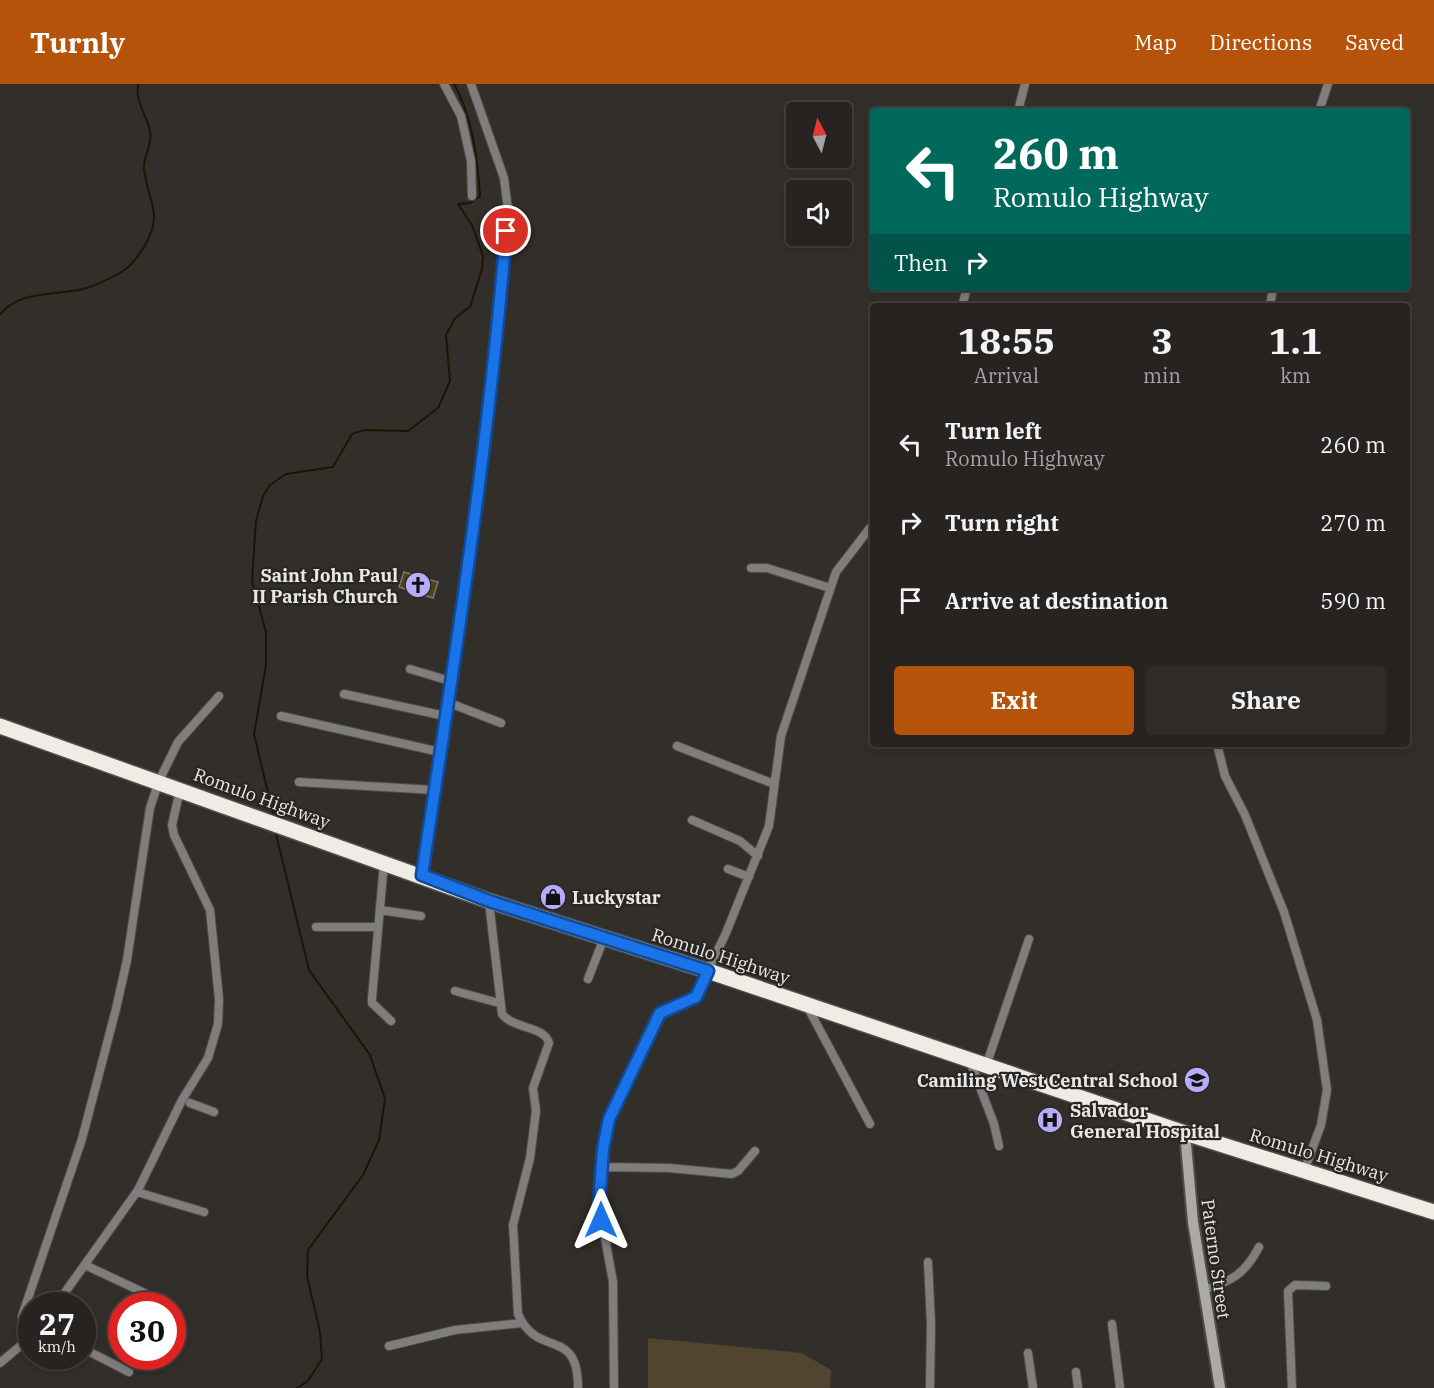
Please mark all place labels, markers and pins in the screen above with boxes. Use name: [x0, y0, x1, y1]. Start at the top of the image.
pin: [480, 205, 531, 256]
place label: Saint John Paul II Parish Church: [252, 564, 398, 608]
church icon: Saint John Paul II Parish Church: [403, 570, 433, 600]
shop icon: Luckystar: [538, 882, 568, 912]
place label: Luckystar: [572, 886, 661, 909]
school or university icon: Camiling West Central School: [1182, 1065, 1212, 1095]
place label: Camiling West Central School: [917, 1069, 1178, 1092]
place label: Salvador General Hospital: [1070, 1099, 1220, 1143]
hospital icon: Salvador General Hospital: [1035, 1105, 1065, 1135]

